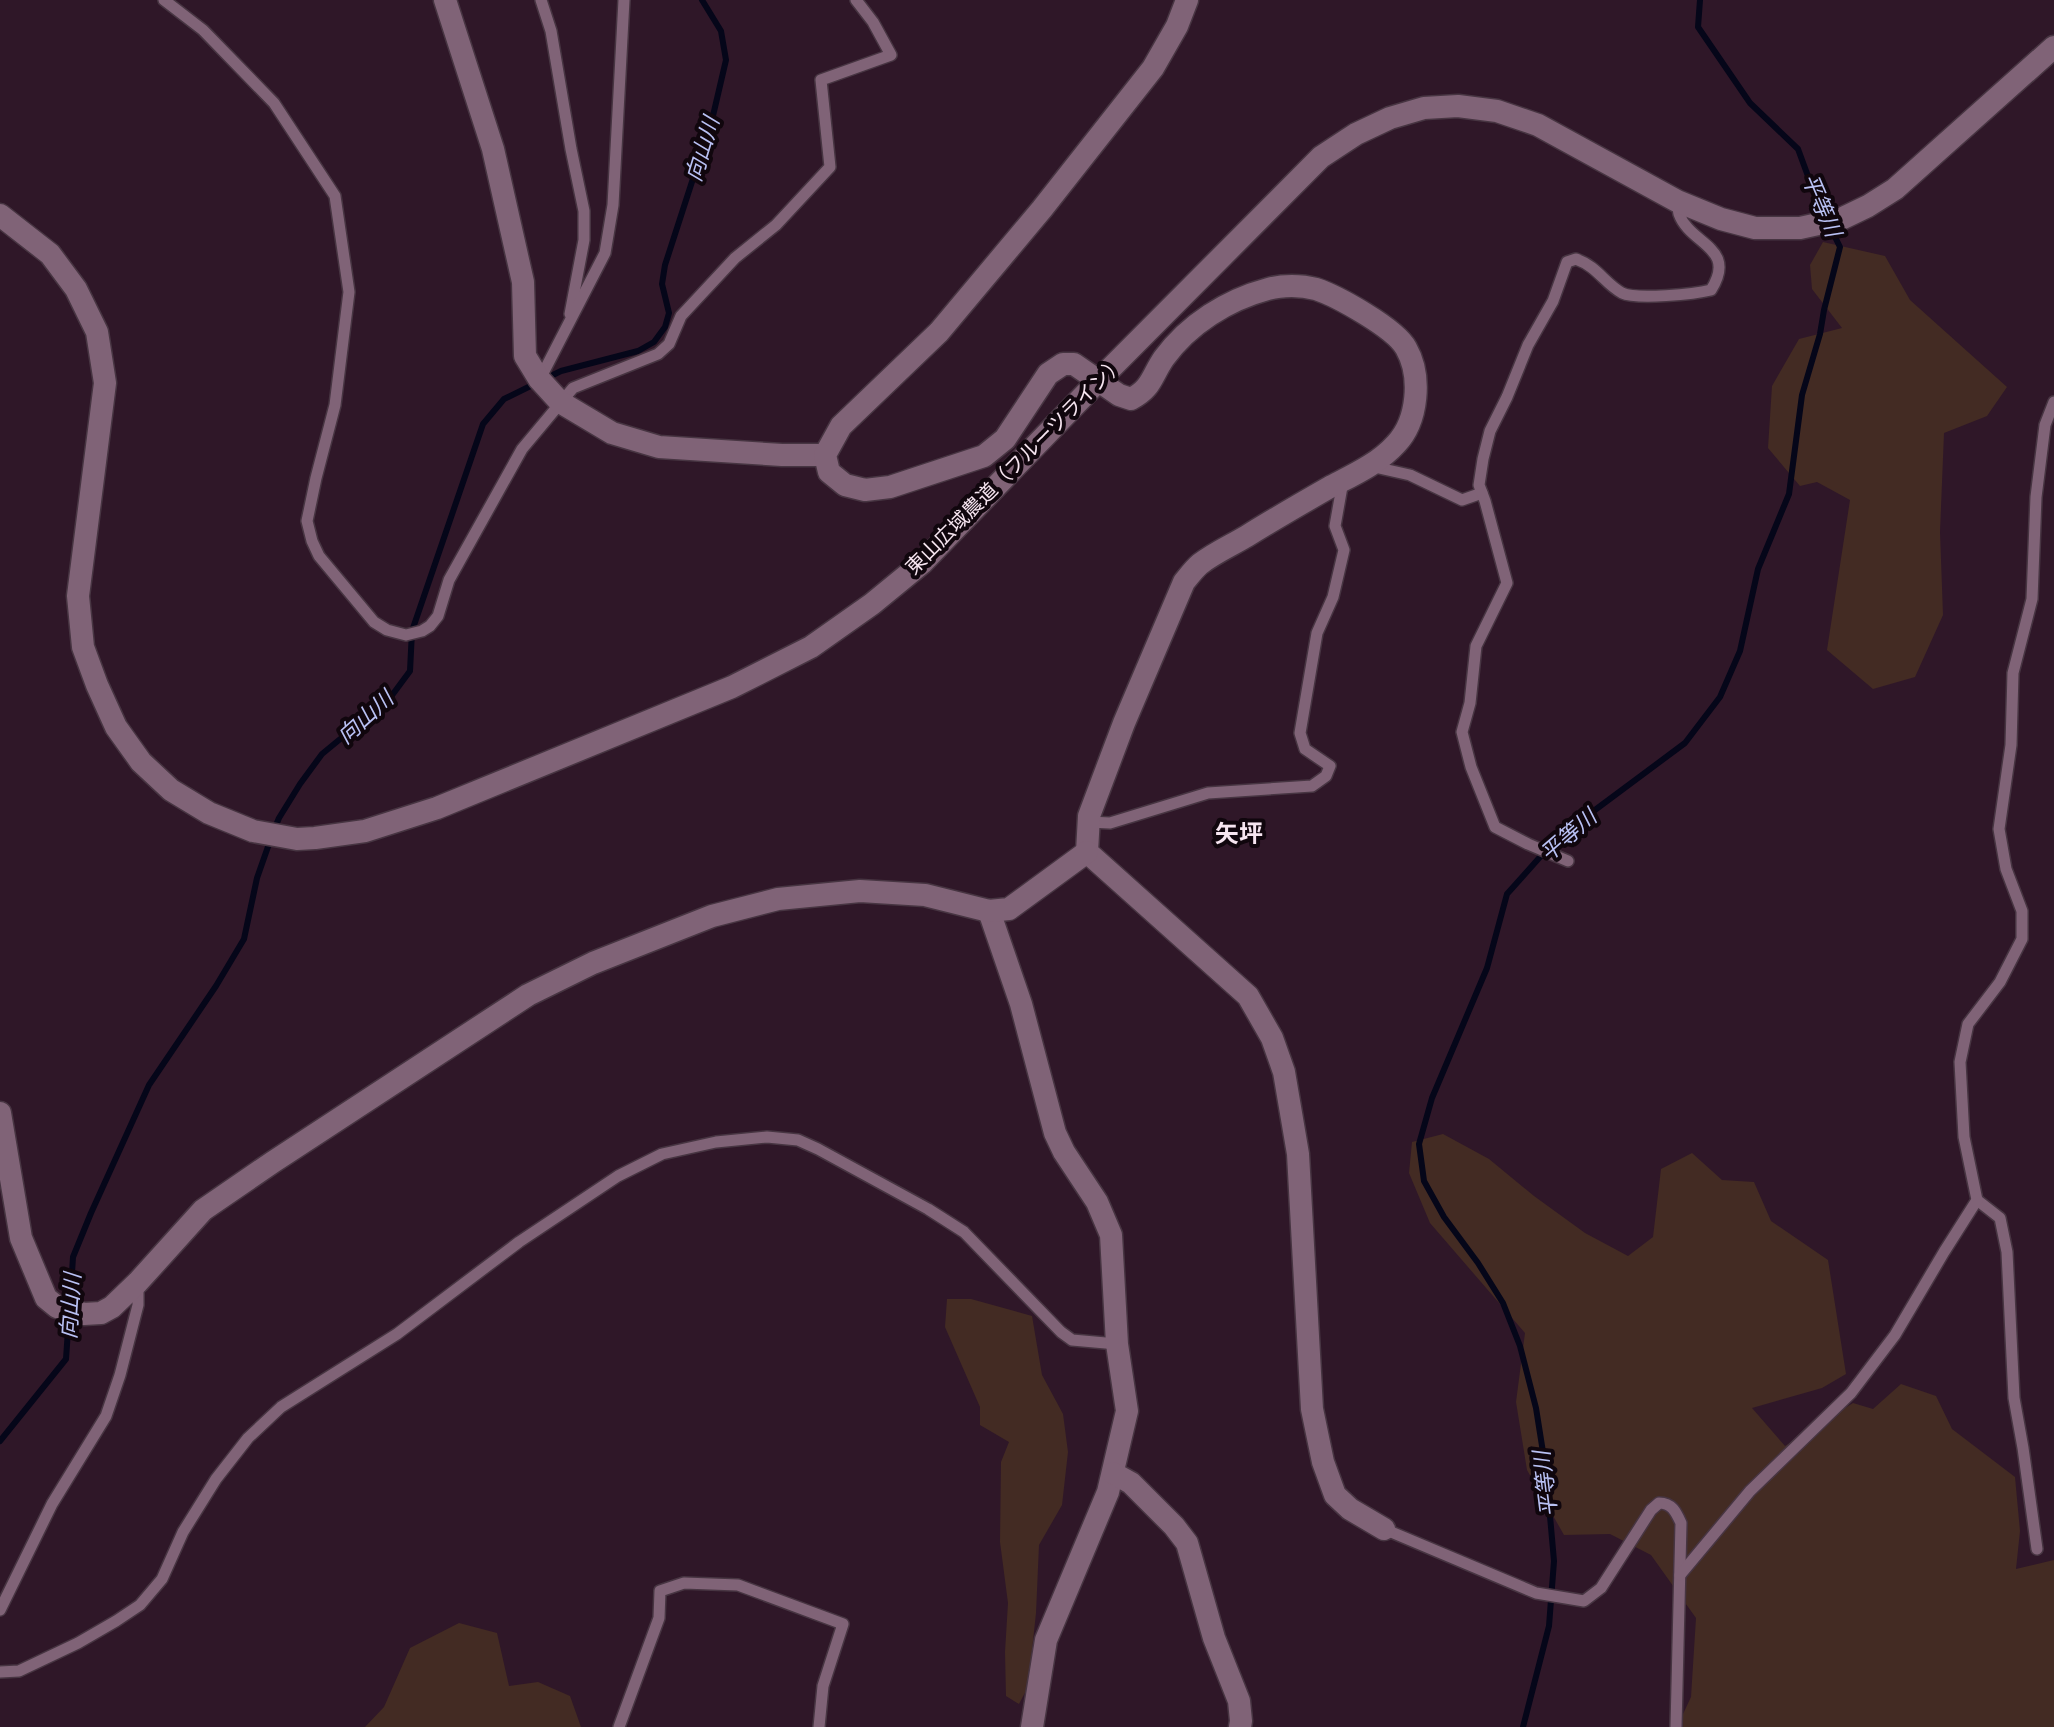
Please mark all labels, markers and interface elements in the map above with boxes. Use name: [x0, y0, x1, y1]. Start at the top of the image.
water label: 向山川: [680, 112, 725, 184]
water label: 平等川: [1797, 170, 1848, 242]
street label: 東山広域農道（フルーツライン）: [901, 351, 1129, 579]
water label: 向山川: [332, 684, 400, 749]
water label: 平等川: [1535, 802, 1603, 866]
district label: 矢坪: [1215, 819, 1263, 847]
water label: 向山川: [55, 1270, 85, 1340]
water label: 平等川: [1528, 1448, 1562, 1518]

